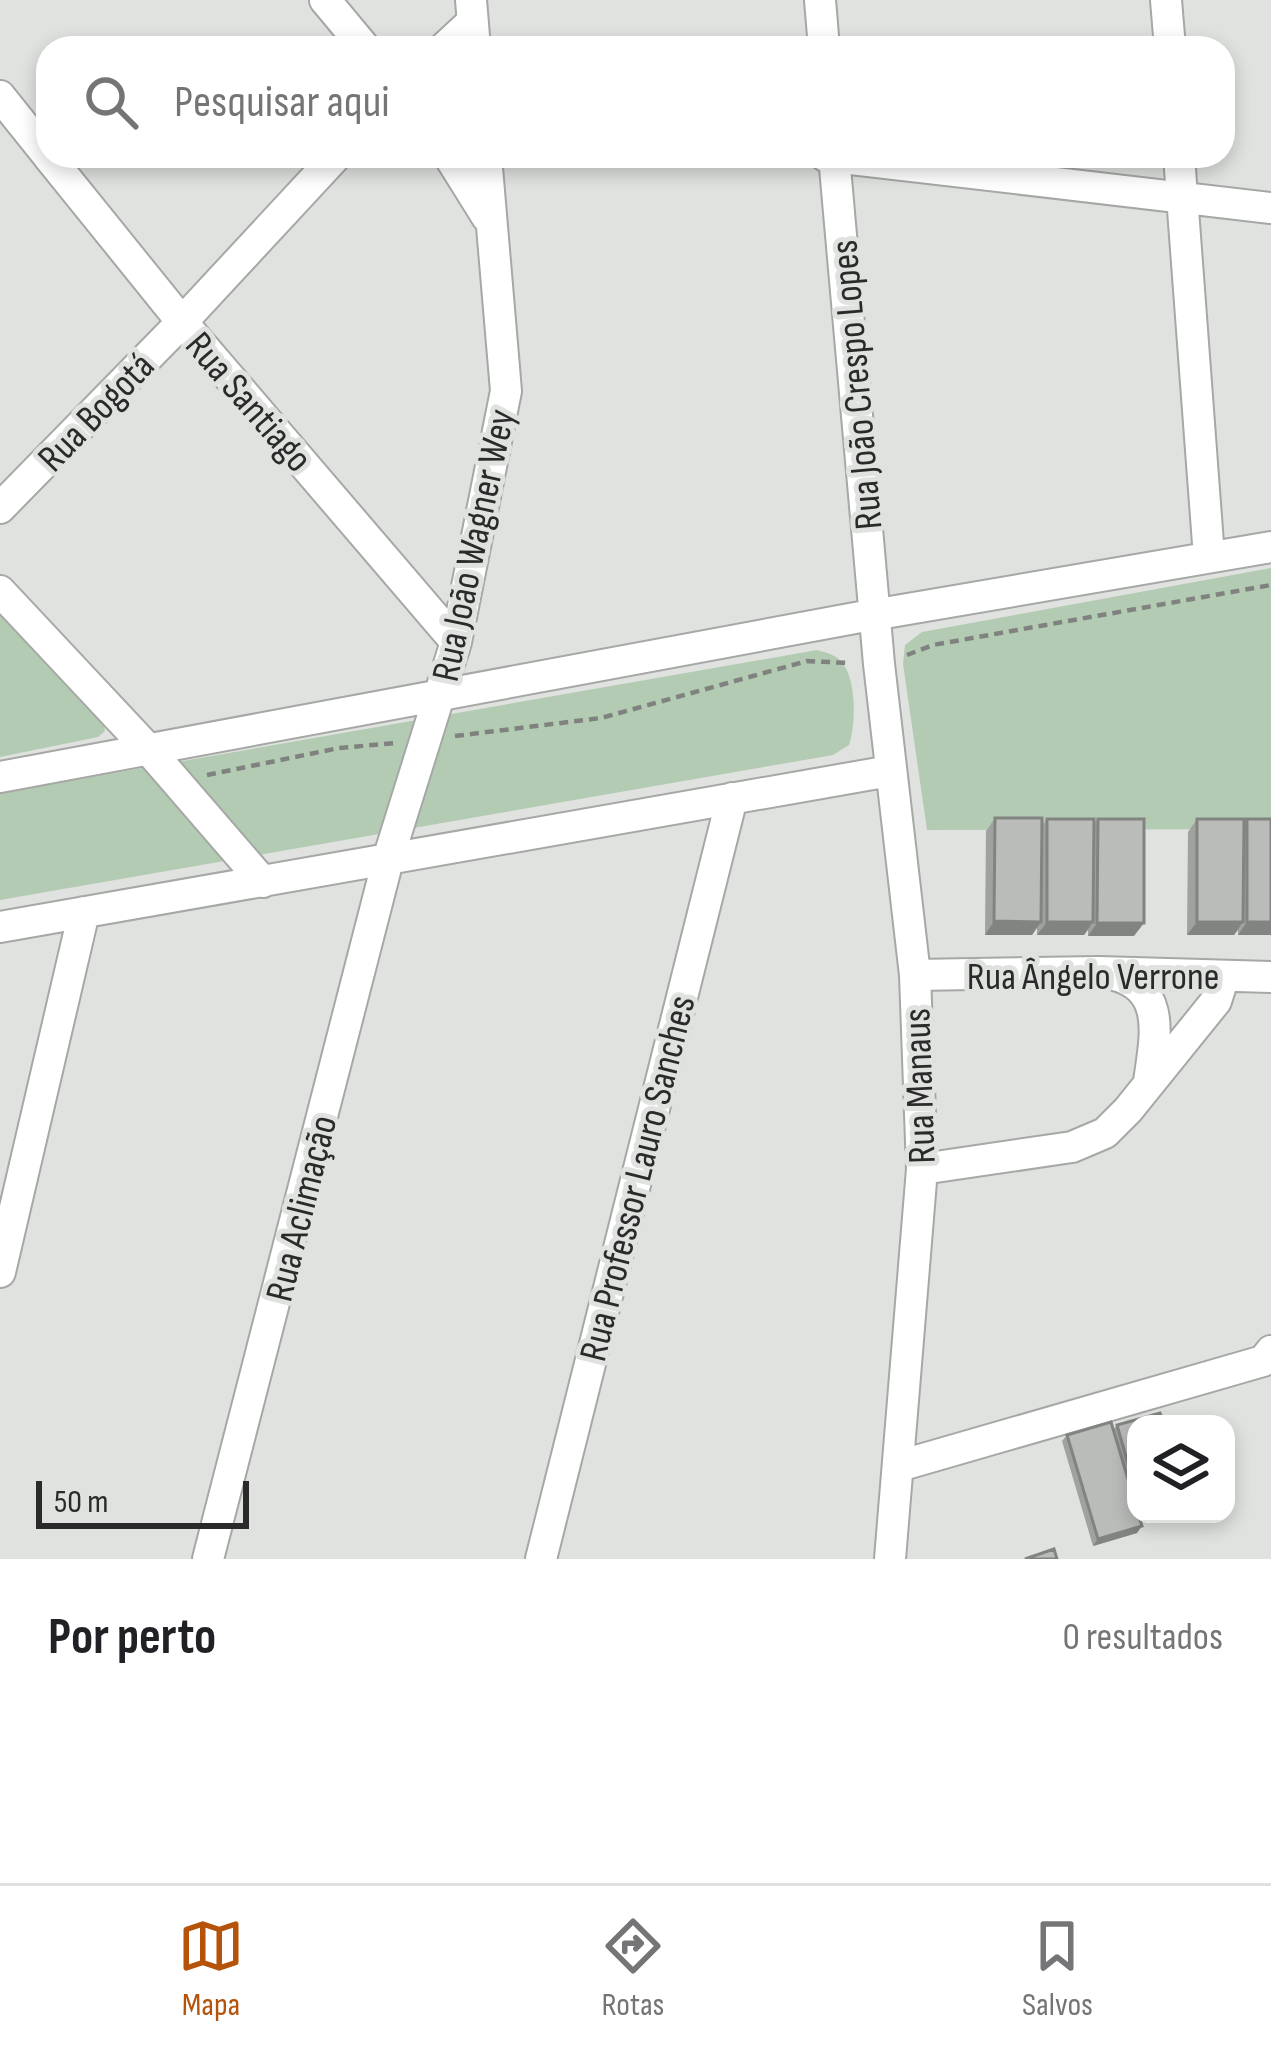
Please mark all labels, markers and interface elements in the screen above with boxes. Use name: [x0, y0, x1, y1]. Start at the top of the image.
search box: [36, 36, 1235, 168]
icon: search: [78, 69, 144, 135]
text: Pesquisar aqui: [174, 75, 390, 130]
street label: Rua João Crespo Lopes: [821, 238, 894, 532]
street label: Rua Santiago: [175, 323, 322, 482]
street label: Rua Bogotá: [29, 343, 165, 482]
street label: Rua João Wagner Wey: [423, 405, 526, 686]
street label: Rua Ângelo Verrone: [967, 954, 1219, 1001]
street label: Rua Professor Lauro Sanches: [570, 991, 707, 1366]
street label: Rua Manaus: [894, 1007, 947, 1165]
street label: Rua Aclimação: [257, 1111, 348, 1306]
map controls: [1127, 1415, 1235, 1523]
button: layers: [1127, 1415, 1235, 1523]
scale bar: [36, 1475, 249, 1528]
text: 50 m: [54, 1482, 108, 1522]
text: Por perto: [48, 1607, 216, 1668]
text: 0 resultados: [1062, 1614, 1223, 1661]
tab: Mapa: [178, 1913, 244, 2025]
tab: Rotas: [600, 1913, 666, 2025]
tab: Salvos: [1022, 1913, 1093, 2025]

